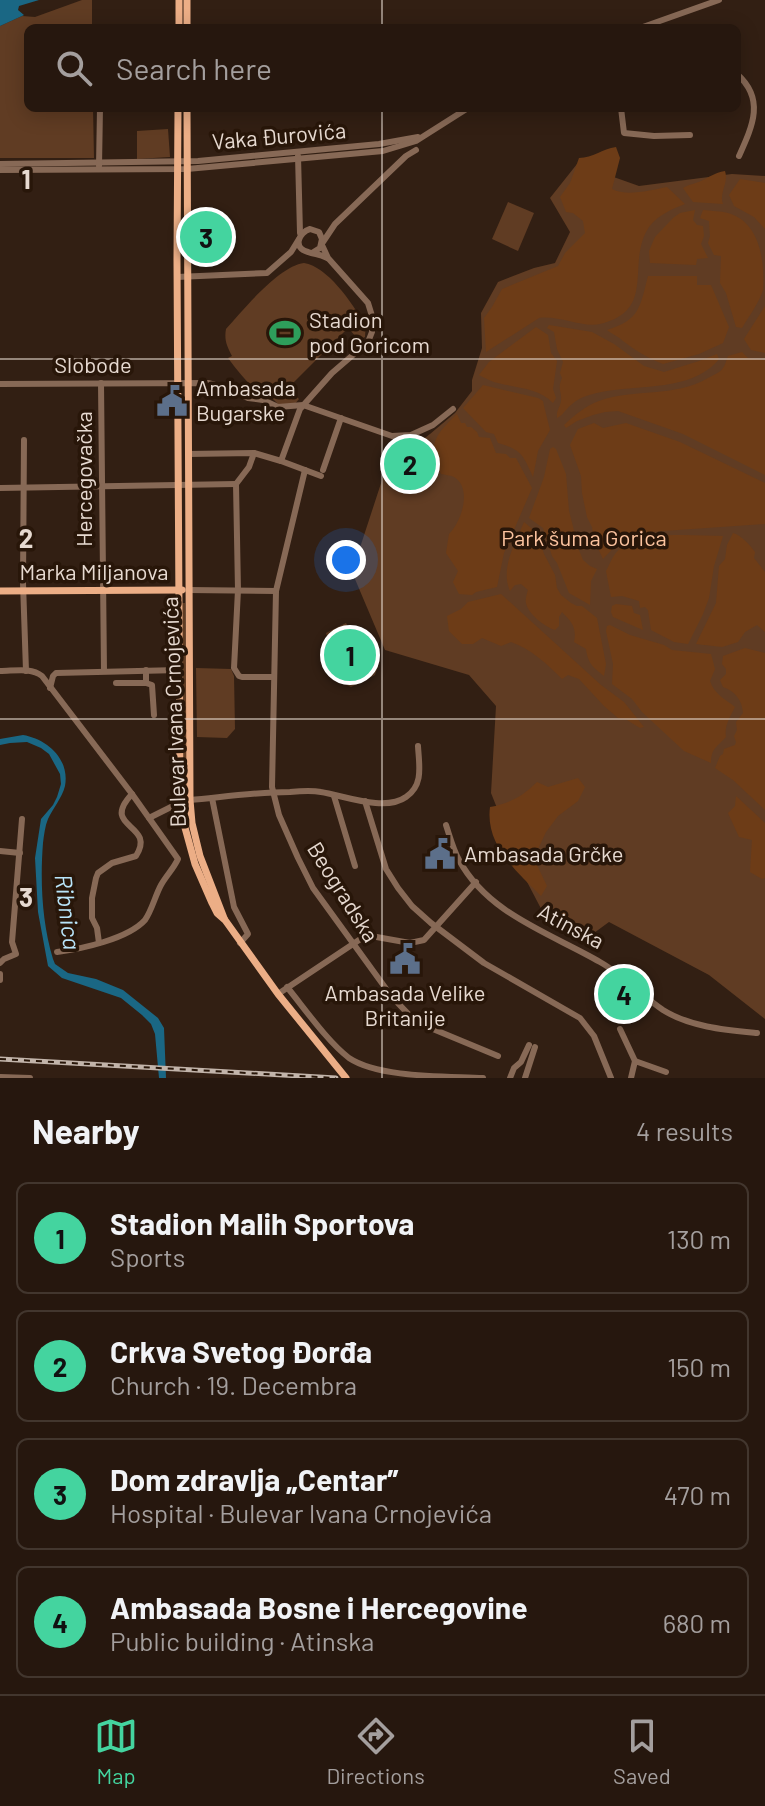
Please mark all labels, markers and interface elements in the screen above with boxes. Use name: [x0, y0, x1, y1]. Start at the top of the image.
search box: [24, 24, 741, 112]
icon: search: [52, 46, 96, 90]
text: Search here: [116, 50, 272, 86]
street label: Vaka Đurovića: [211, 116, 347, 154]
text: 1: [21, 163, 31, 194]
pin: 3: [180, 207, 232, 267]
place label: Stadion pod Goricom: [309, 306, 430, 357]
sports icon: Stadion pod Goricom: [268, 316, 302, 350]
street label: Slobode: [54, 351, 132, 377]
place label: Ambasada Bugarske: [196, 374, 296, 425]
public building icon: Ambasada Bugarske: [155, 384, 189, 418]
street label: Hercegovačka: [70, 411, 96, 547]
pin: 2: [384, 434, 436, 494]
text: 2: [19, 522, 33, 553]
park label: Park šuma Gorica: [501, 524, 667, 550]
your location: [326, 540, 366, 580]
street label: Marka Miljanova: [19, 558, 169, 584]
street label: Bulevar Ivana Crnojevića: [156, 596, 190, 828]
pin: 1: [324, 625, 376, 685]
street label: Beogradska: [303, 837, 385, 946]
public building icon: Ambasada Grčke: [423, 837, 457, 871]
place label: Ambasada Grčke: [464, 840, 623, 866]
water label: Ribnica: [49, 872, 88, 951]
text: 3: [19, 881, 33, 912]
street label: Atinska: [534, 897, 609, 953]
public building icon: Ambasada Velike Britanije: [388, 942, 422, 976]
pin: 4: [598, 964, 650, 1024]
place label: Ambasada Velike Britanije: [325, 979, 485, 1030]
text: Nearby: [32, 1110, 140, 1151]
text: 4 results: [636, 1115, 733, 1146]
text: Stadion Malih Sportova: [110, 1205, 414, 1241]
text: 1: [55, 1223, 65, 1254]
text: 130 m: [667, 1223, 731, 1254]
text: Sports: [110, 1241, 185, 1272]
text: Crkva Svetog Đorđa: [110, 1333, 372, 1369]
text: 2: [53, 1351, 67, 1382]
text: 150 m: [667, 1351, 731, 1382]
text: Church · 19. Decembra: [110, 1369, 357, 1400]
text: Dom zdravlja „Centar”: [110, 1461, 398, 1497]
text: 3: [53, 1479, 67, 1510]
text: 470 m: [664, 1479, 731, 1510]
text: Hospital · Bulevar Ivana Crnojevića: [110, 1497, 492, 1528]
text: Ambasada Bosne i Hercegovine: [110, 1589, 528, 1625]
text: 4: [52, 1607, 68, 1638]
text: 680 m: [663, 1607, 731, 1638]
text: Public building · Atinska: [110, 1625, 374, 1656]
tab: Map: [94, 1714, 138, 1788]
tab: Directions: [326, 1714, 425, 1788]
tab: Saved: [613, 1714, 671, 1788]

